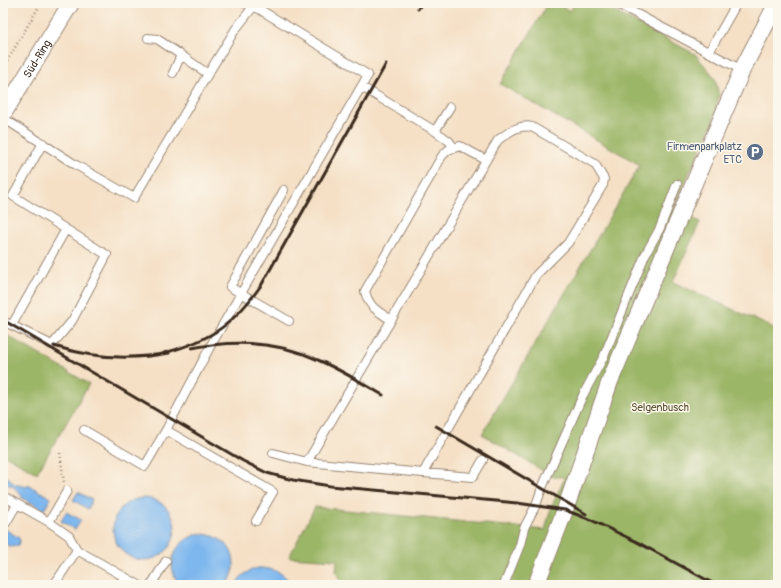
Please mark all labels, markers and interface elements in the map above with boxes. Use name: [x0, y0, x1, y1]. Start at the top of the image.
street label: Süd-Ring: [21, 37, 54, 80]
place label: Firmenparkplatz ETC: [667, 140, 742, 166]
parking icon: Firmenparkplatz ETC: [745, 142, 765, 162]
park label: Selgenbusch: [631, 401, 689, 414]

